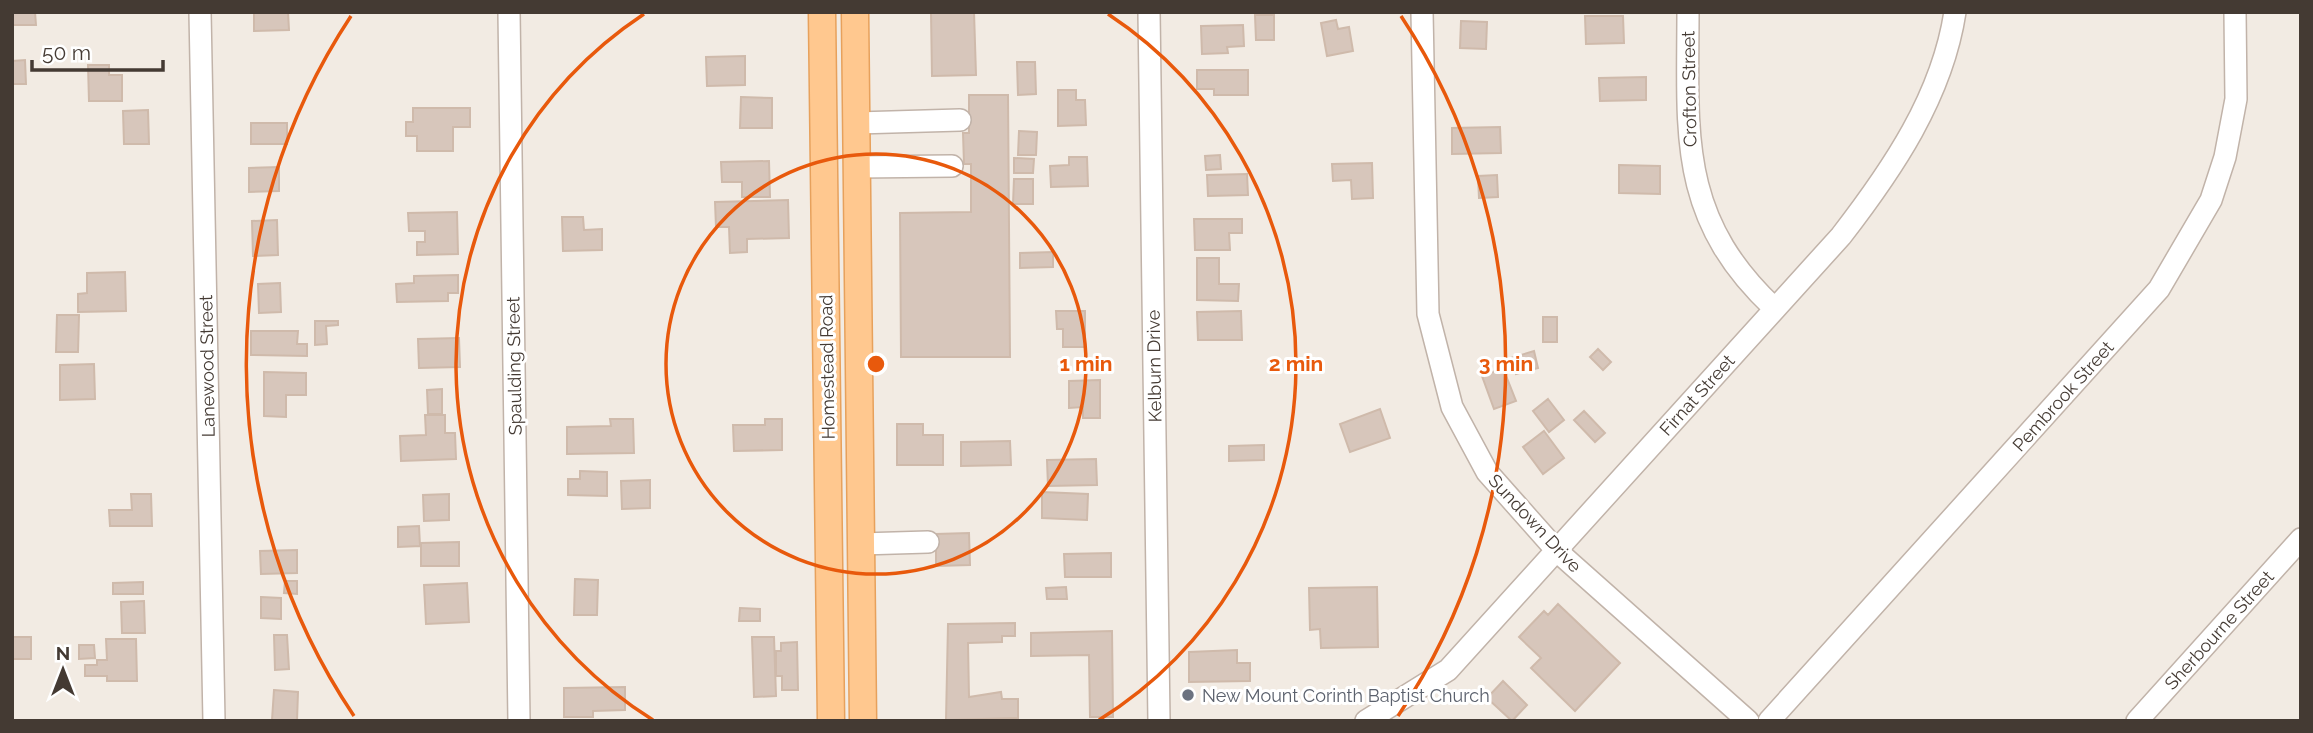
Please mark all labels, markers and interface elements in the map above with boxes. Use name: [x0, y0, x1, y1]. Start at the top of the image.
scale bar: [32, 28, 163, 72]
street label: Crofton Street: [1677, 31, 1701, 147]
text: 50 m: [42, 40, 91, 65]
street label: Homestead Road: [815, 294, 839, 440]
street label: Lanewood Street: [195, 295, 219, 437]
street label: Spaulding Street: [502, 296, 526, 436]
street label: Kelburn Drive: [1143, 309, 1165, 422]
street label: Pembrook Street: [2008, 337, 2118, 455]
street label: Firnat Street: [1655, 350, 1739, 440]
text: 1 min: [1059, 351, 1113, 376]
text: 2 min: [1269, 351, 1323, 376]
text: 3 min: [1479, 351, 1533, 376]
centre of rings: [864, 352, 888, 376]
street label: Sundown Drive: [1484, 470, 1586, 577]
street label: Sherbourne Street: [2160, 566, 2278, 694]
north arrow: [28, 635, 98, 705]
text: N: [56, 642, 70, 664]
place label: New Mount Corinth Baptist Church: [1202, 685, 1490, 706]
marker: New Mount Corinth Baptist Church: [1180, 687, 1196, 703]

